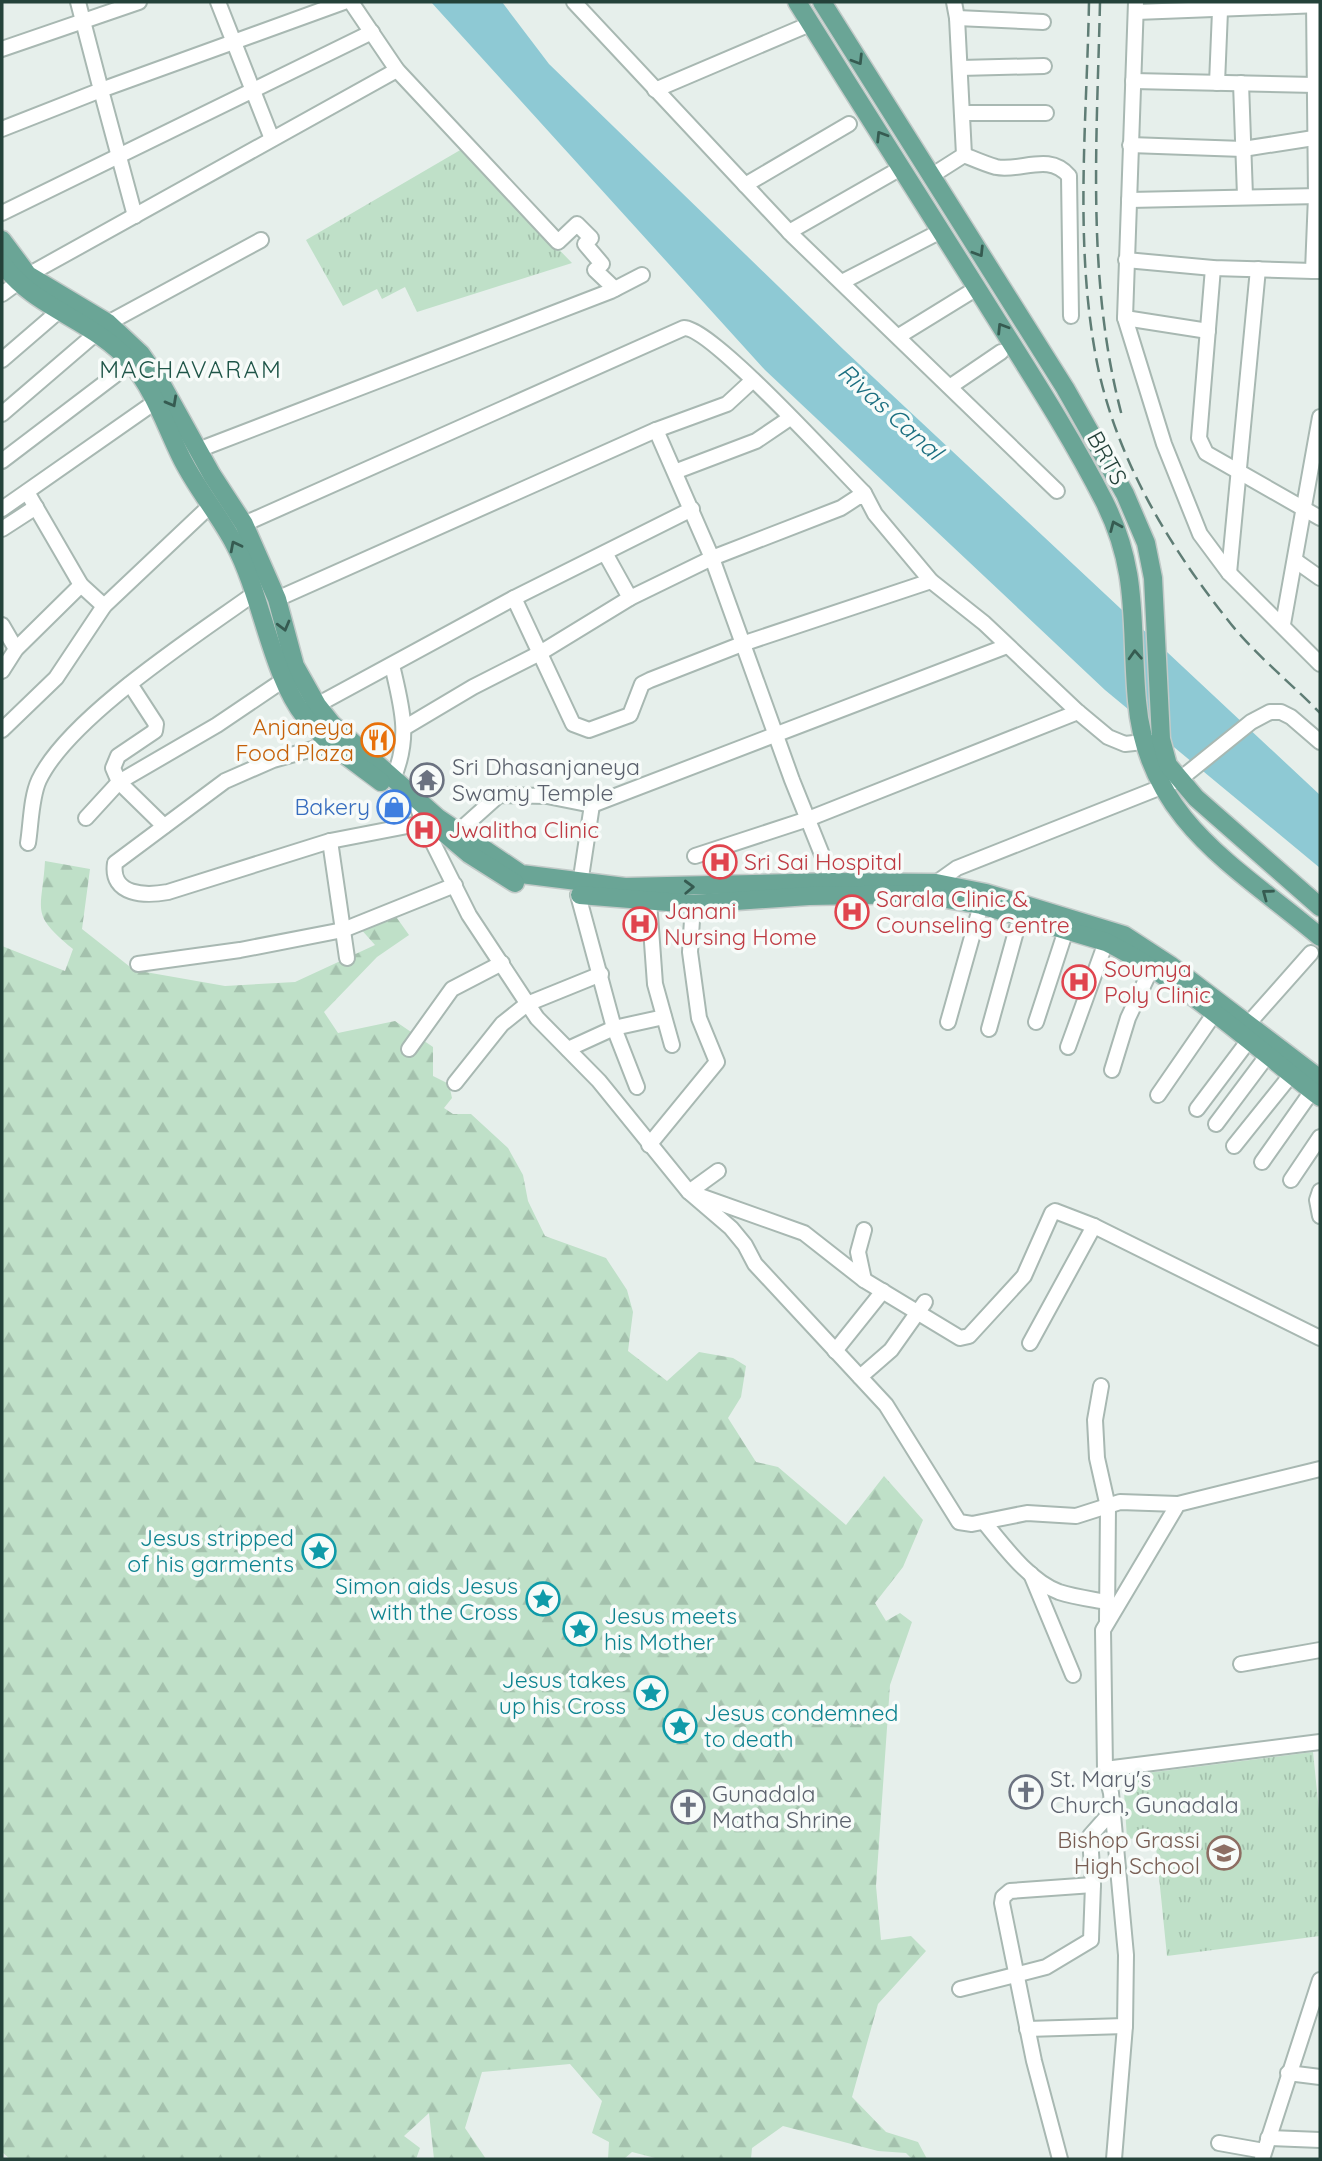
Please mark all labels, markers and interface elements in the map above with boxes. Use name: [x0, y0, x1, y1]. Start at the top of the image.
one-way arrow: [849, 52, 862, 65]
one-way arrow: [876, 131, 889, 144]
one-way arrow: [971, 244, 983, 257]
one-way arrow: [998, 323, 1011, 336]
district label: MACHAVARAM: [99, 354, 283, 384]
water label: Rivas Canal: [832, 356, 951, 468]
one-way arrow: [164, 395, 177, 407]
street label: BRTS: [1081, 426, 1134, 490]
one-way arrow: [1109, 521, 1123, 533]
one-way arrow: [230, 541, 244, 553]
one-way arrow: [276, 620, 291, 632]
one-way arrow: [1127, 649, 1142, 660]
place label: Anjaneya Food Plaza: [235, 712, 354, 767]
restaurant icon: Anjaneya Food Plaza: [359, 721, 397, 759]
place label: Sri Dhasanjaneya Swamy Temple: [452, 752, 640, 807]
temple icon: Sri Dhasanjaneya Swamy Temple: [408, 761, 446, 799]
shop icon: Bakery: [375, 788, 413, 826]
place label: Bakery: [294, 792, 370, 821]
hospital icon: Jwalitha Clinic: [405, 811, 443, 849]
place label: Jwalitha Clinic: [448, 815, 599, 844]
hospital icon: Sri Sai Hospital: [701, 843, 739, 881]
place label: Sri Sai Hospital: [744, 847, 902, 876]
one-way arrow: [684, 879, 695, 894]
place label: Sarala Clinic & Counseling Centre: [876, 884, 1070, 939]
one-way arrow: [1262, 890, 1275, 902]
hospital icon: Sarala Clinic & Counseling Centre: [833, 893, 871, 931]
place label: Janani Nursing Home: [664, 896, 817, 951]
hospital icon: Janani Nursing Home: [621, 905, 659, 943]
place label: Soumya Poly Clinic: [1104, 954, 1211, 1009]
hospital icon: Soumya Poly Clinic: [1060, 963, 1098, 1001]
place label: Jesus stripped of his garments: [127, 1523, 294, 1578]
place icon: Jesus stripped of his garments: [300, 1532, 338, 1570]
place label: Simon aids Jesus with the Cross: [335, 1571, 518, 1626]
place icon: Simon aids Jesus with the Cross: [524, 1580, 562, 1618]
place label: Jesus meets his Mother: [604, 1601, 737, 1656]
place icon: Jesus meets his Mother: [561, 1610, 599, 1648]
place label: Jesus takes up his Cross: [499, 1665, 626, 1720]
place icon: Jesus takes up his Cross: [632, 1674, 670, 1712]
place label: Jesus condemned to death: [704, 1698, 898, 1753]
place icon: Jesus condemned to death: [661, 1707, 699, 1745]
place label: St. Mary's Church, Gunadala: [1050, 1764, 1239, 1819]
church icon: St. Mary's Church, Gunadala: [1007, 1773, 1045, 1811]
place label: Gunadala Matha Shrine: [712, 1779, 852, 1834]
church icon: Gunadala Matha Shrine: [669, 1788, 707, 1826]
place label: Bishop Grassi High School: [1057, 1825, 1200, 1880]
school or university icon: Bishop Grassi High School: [1205, 1834, 1243, 1872]

